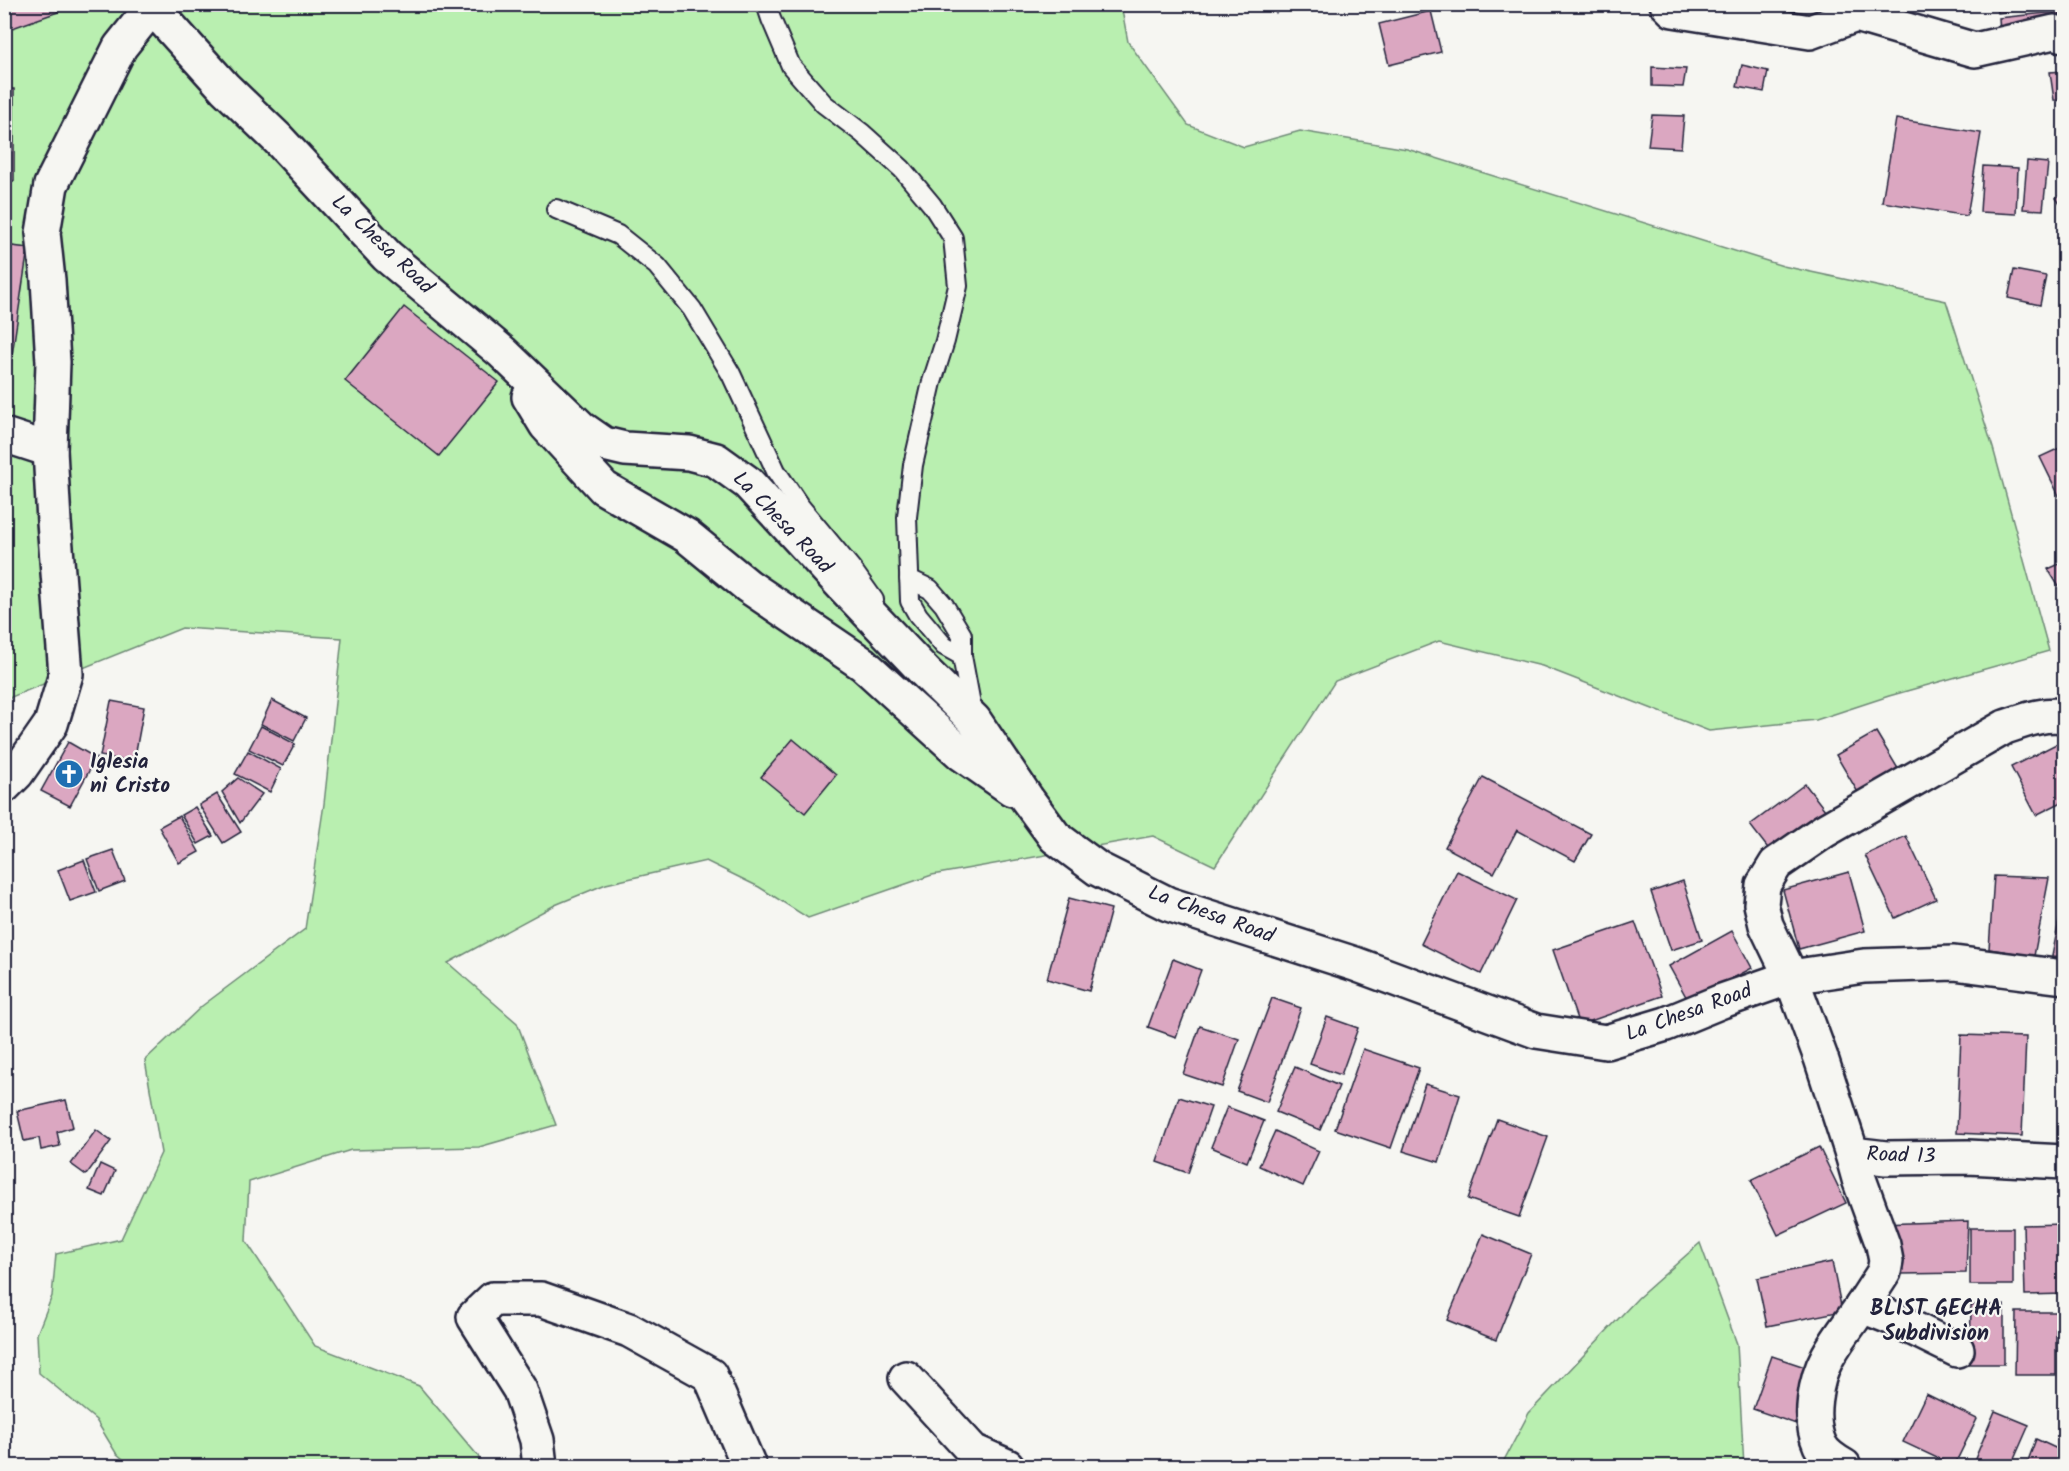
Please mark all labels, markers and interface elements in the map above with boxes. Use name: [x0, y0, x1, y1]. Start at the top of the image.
street label: La Chesa Road: [323, 187, 441, 303]
street label: La Chesa Road: [724, 464, 840, 582]
place label: Iglesia ni Cristo: [90, 746, 170, 803]
church icon: Iglesia ni Cristo: [53, 758, 85, 790]
street label: La Chesa Road: [1143, 877, 1279, 953]
street label: La Chesa Road: [1621, 975, 1757, 1051]
street label: Road 13: [1866, 1138, 1936, 1174]
district label: BLIST GECHA Subdivision: [1870, 1292, 2002, 1352]

